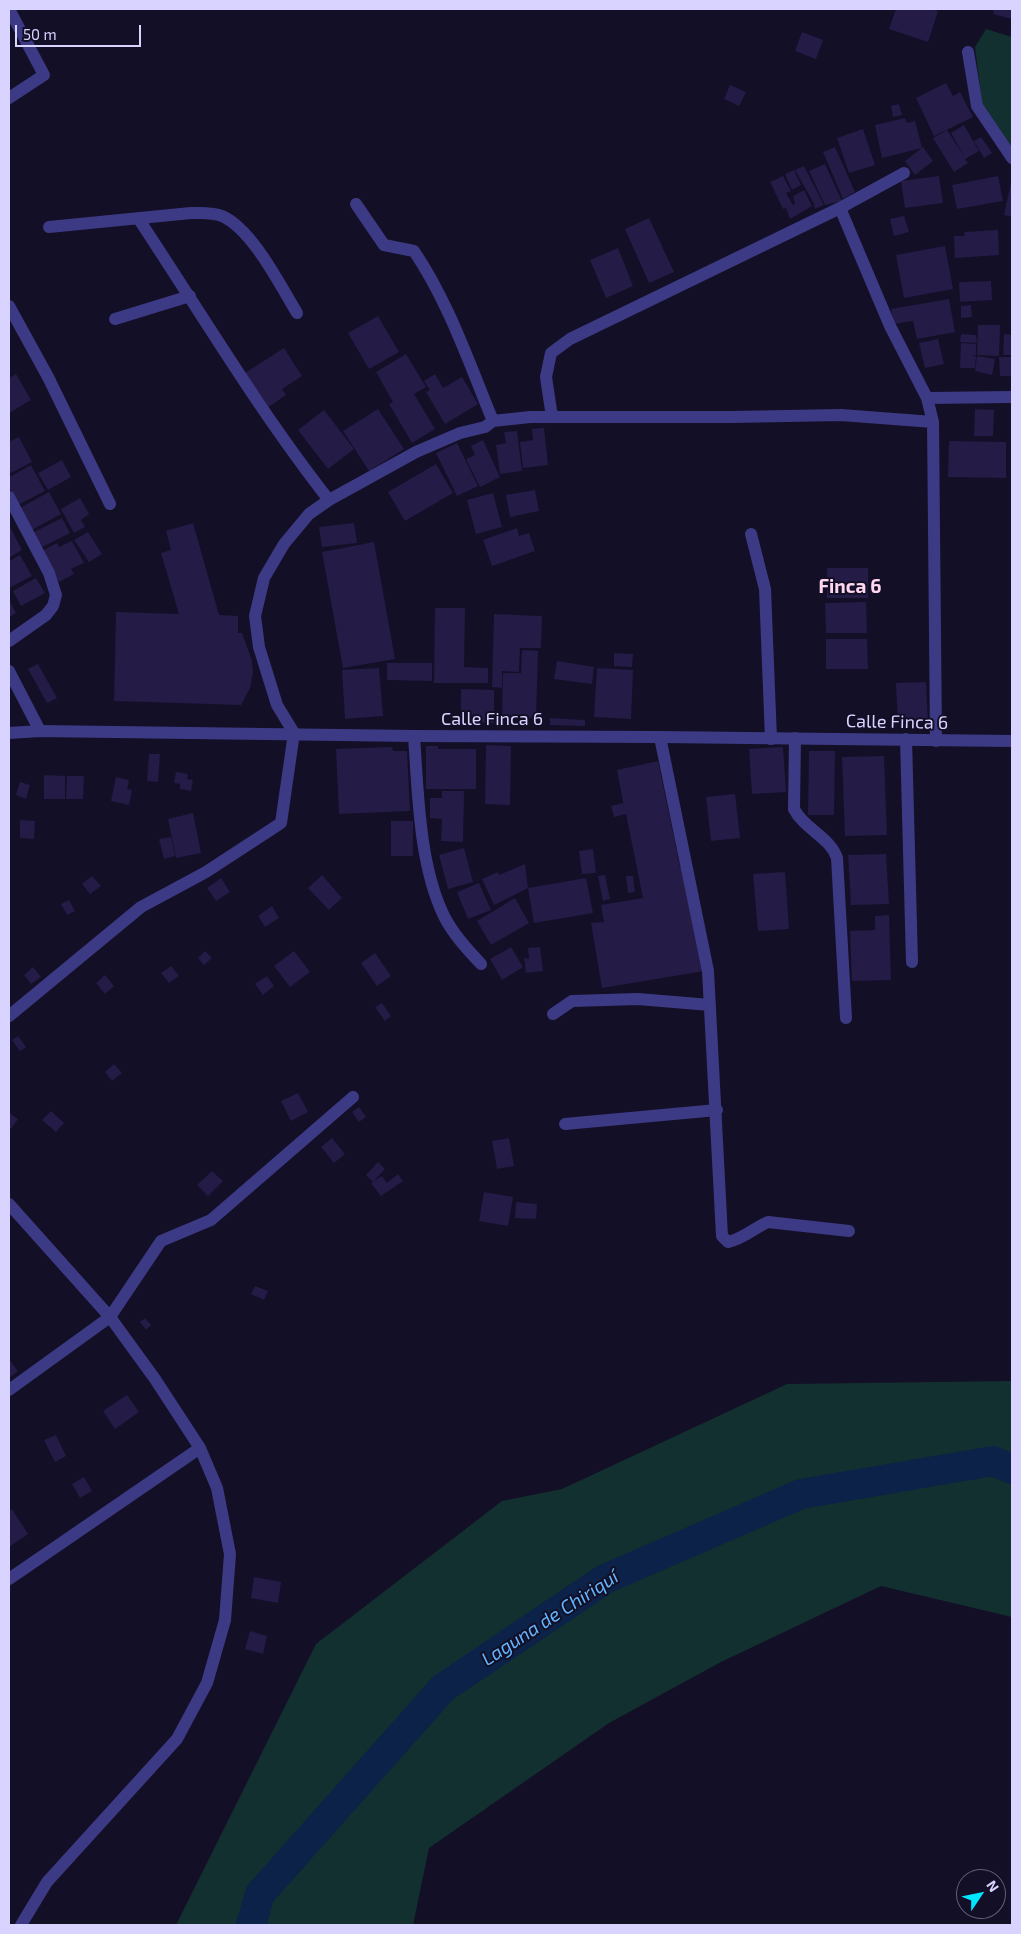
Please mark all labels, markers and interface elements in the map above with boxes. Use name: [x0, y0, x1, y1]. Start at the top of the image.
scale bar: [18, 15, 144, 47]
text: 50 m: [23, 25, 57, 43]
district label: Finca 6: [818, 576, 882, 598]
street label: Calle Finca 6: [441, 708, 543, 730]
street label: Calle Finca 6: [846, 710, 948, 734]
water label: Laguna de Chiriquí: [477, 1565, 623, 1671]
north arrow: [956, 1869, 1006, 1919]
text: N: [983, 1877, 1003, 1895]

